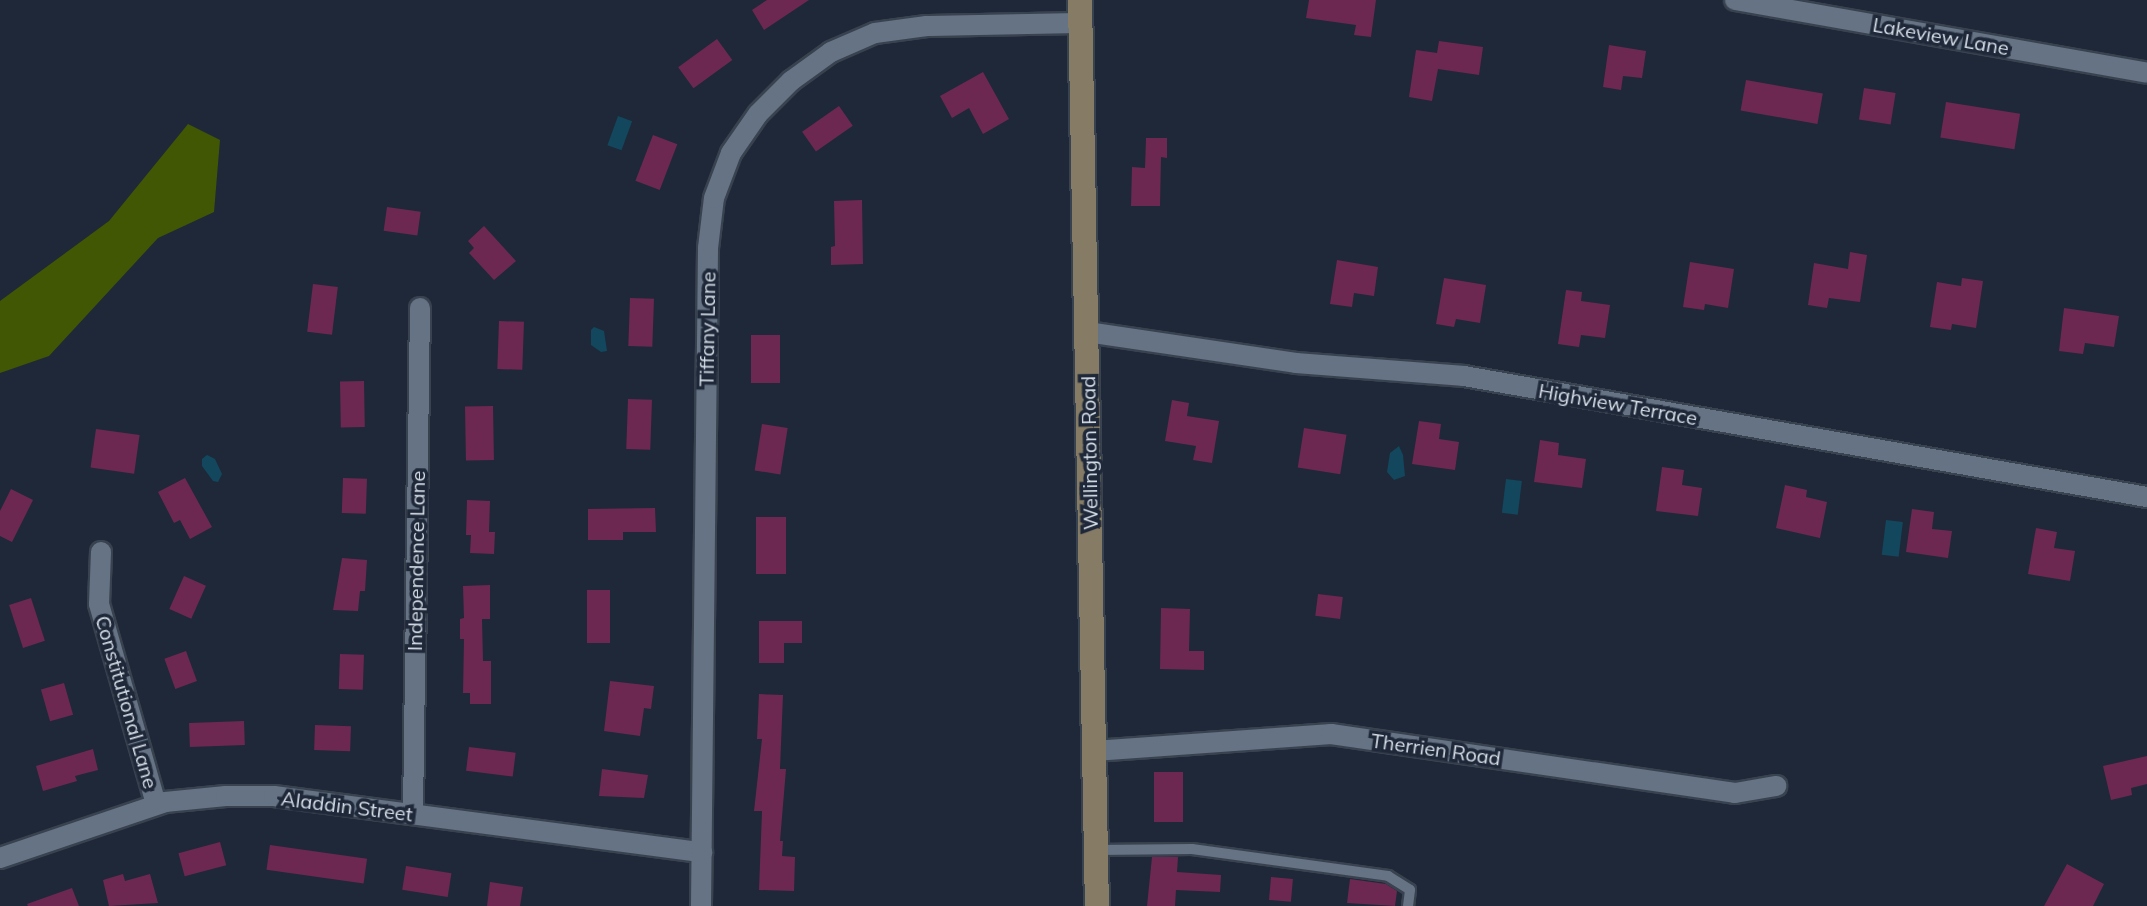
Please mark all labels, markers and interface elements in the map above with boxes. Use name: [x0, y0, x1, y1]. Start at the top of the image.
street label: Lakeview Lane: [1871, 12, 2011, 60]
street label: Tiffany Lane: [694, 271, 720, 387]
street label: Wellington Road: [1076, 376, 1102, 530]
street label: Highview Terrace: [1537, 378, 1699, 430]
street label: Independence Lane: [402, 471, 430, 651]
street label: Constitutional Lane: [91, 613, 163, 791]
street label: Therrien Road: [1370, 728, 1502, 770]
street label: Aladdin Street: [280, 786, 414, 826]

